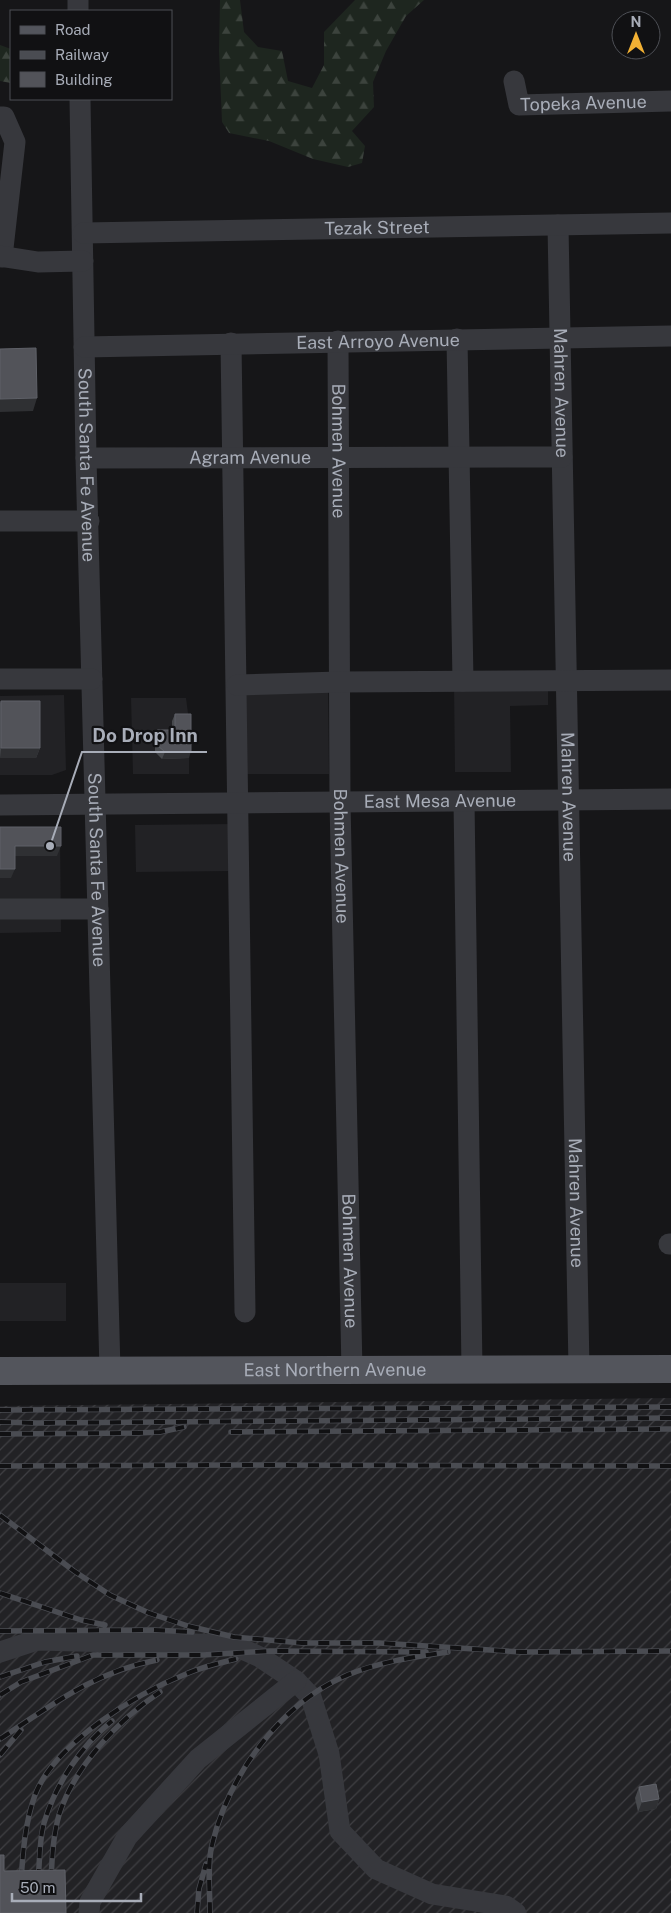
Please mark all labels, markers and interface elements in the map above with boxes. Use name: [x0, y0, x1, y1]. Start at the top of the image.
legend: [10, 10, 172, 100]
north arrow: [611, 10, 661, 60]
text: N: [631, 14, 641, 30]
text: Road: [55, 21, 91, 38]
text: Railway: [55, 46, 109, 63]
text: Building: [55, 71, 113, 88]
street label: Topeka Avenue: [520, 91, 647, 115]
street label: Tezak Street: [324, 216, 430, 239]
street label: Mahren Avenue: [550, 328, 573, 458]
street label: East Arroyo Avenue: [296, 329, 460, 353]
street label: South Santa Fe Avenue: [74, 368, 100, 562]
street label: Bohmen Avenue: [328, 383, 350, 519]
street label: Agram Avenue: [189, 447, 311, 468]
callout: Do Drop Inn: [82, 718, 207, 752]
text: Do Drop Inn: [92, 724, 198, 746]
street label: Mahren Avenue: [557, 732, 581, 862]
street label: South Santa Fe Avenue: [84, 772, 110, 967]
street label: Bohmen Avenue: [330, 788, 354, 924]
street label: East Mesa Avenue: [364, 789, 516, 812]
street label: Mahren Avenue: [565, 1138, 588, 1268]
street label: Bohmen Avenue: [338, 1193, 362, 1329]
street label: East Northern Avenue: [243, 1359, 426, 1380]
scale bar: [12, 1870, 141, 1902]
text: 50 m: [20, 1879, 55, 1896]

